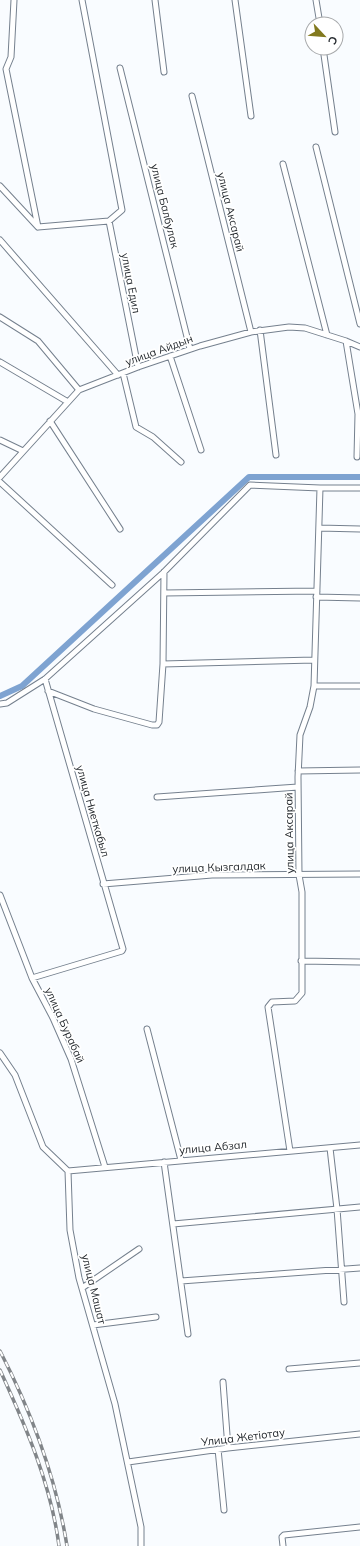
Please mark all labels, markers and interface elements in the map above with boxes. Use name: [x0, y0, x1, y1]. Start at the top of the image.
north arrow: [304, 16, 344, 56]
text: С: [325, 34, 341, 47]
street label: улица Балбулак: [148, 162, 182, 250]
street label: улица Аксарай: [214, 171, 248, 253]
street label: улица Едил: [118, 252, 144, 314]
street label: улица Айдын: [123, 331, 195, 369]
street label: улица Ниеткабыл: [73, 764, 113, 858]
street label: улица Аксарай: [281, 792, 297, 874]
street label: улица Кызгалдак: [172, 858, 266, 876]
street label: улица Бурабай: [42, 985, 88, 1065]
street label: улица Абзал: [179, 1137, 247, 1157]
street label: улица Машат: [79, 1252, 109, 1326]
street label: Улица Жетіотау: [199, 1425, 286, 1449]

